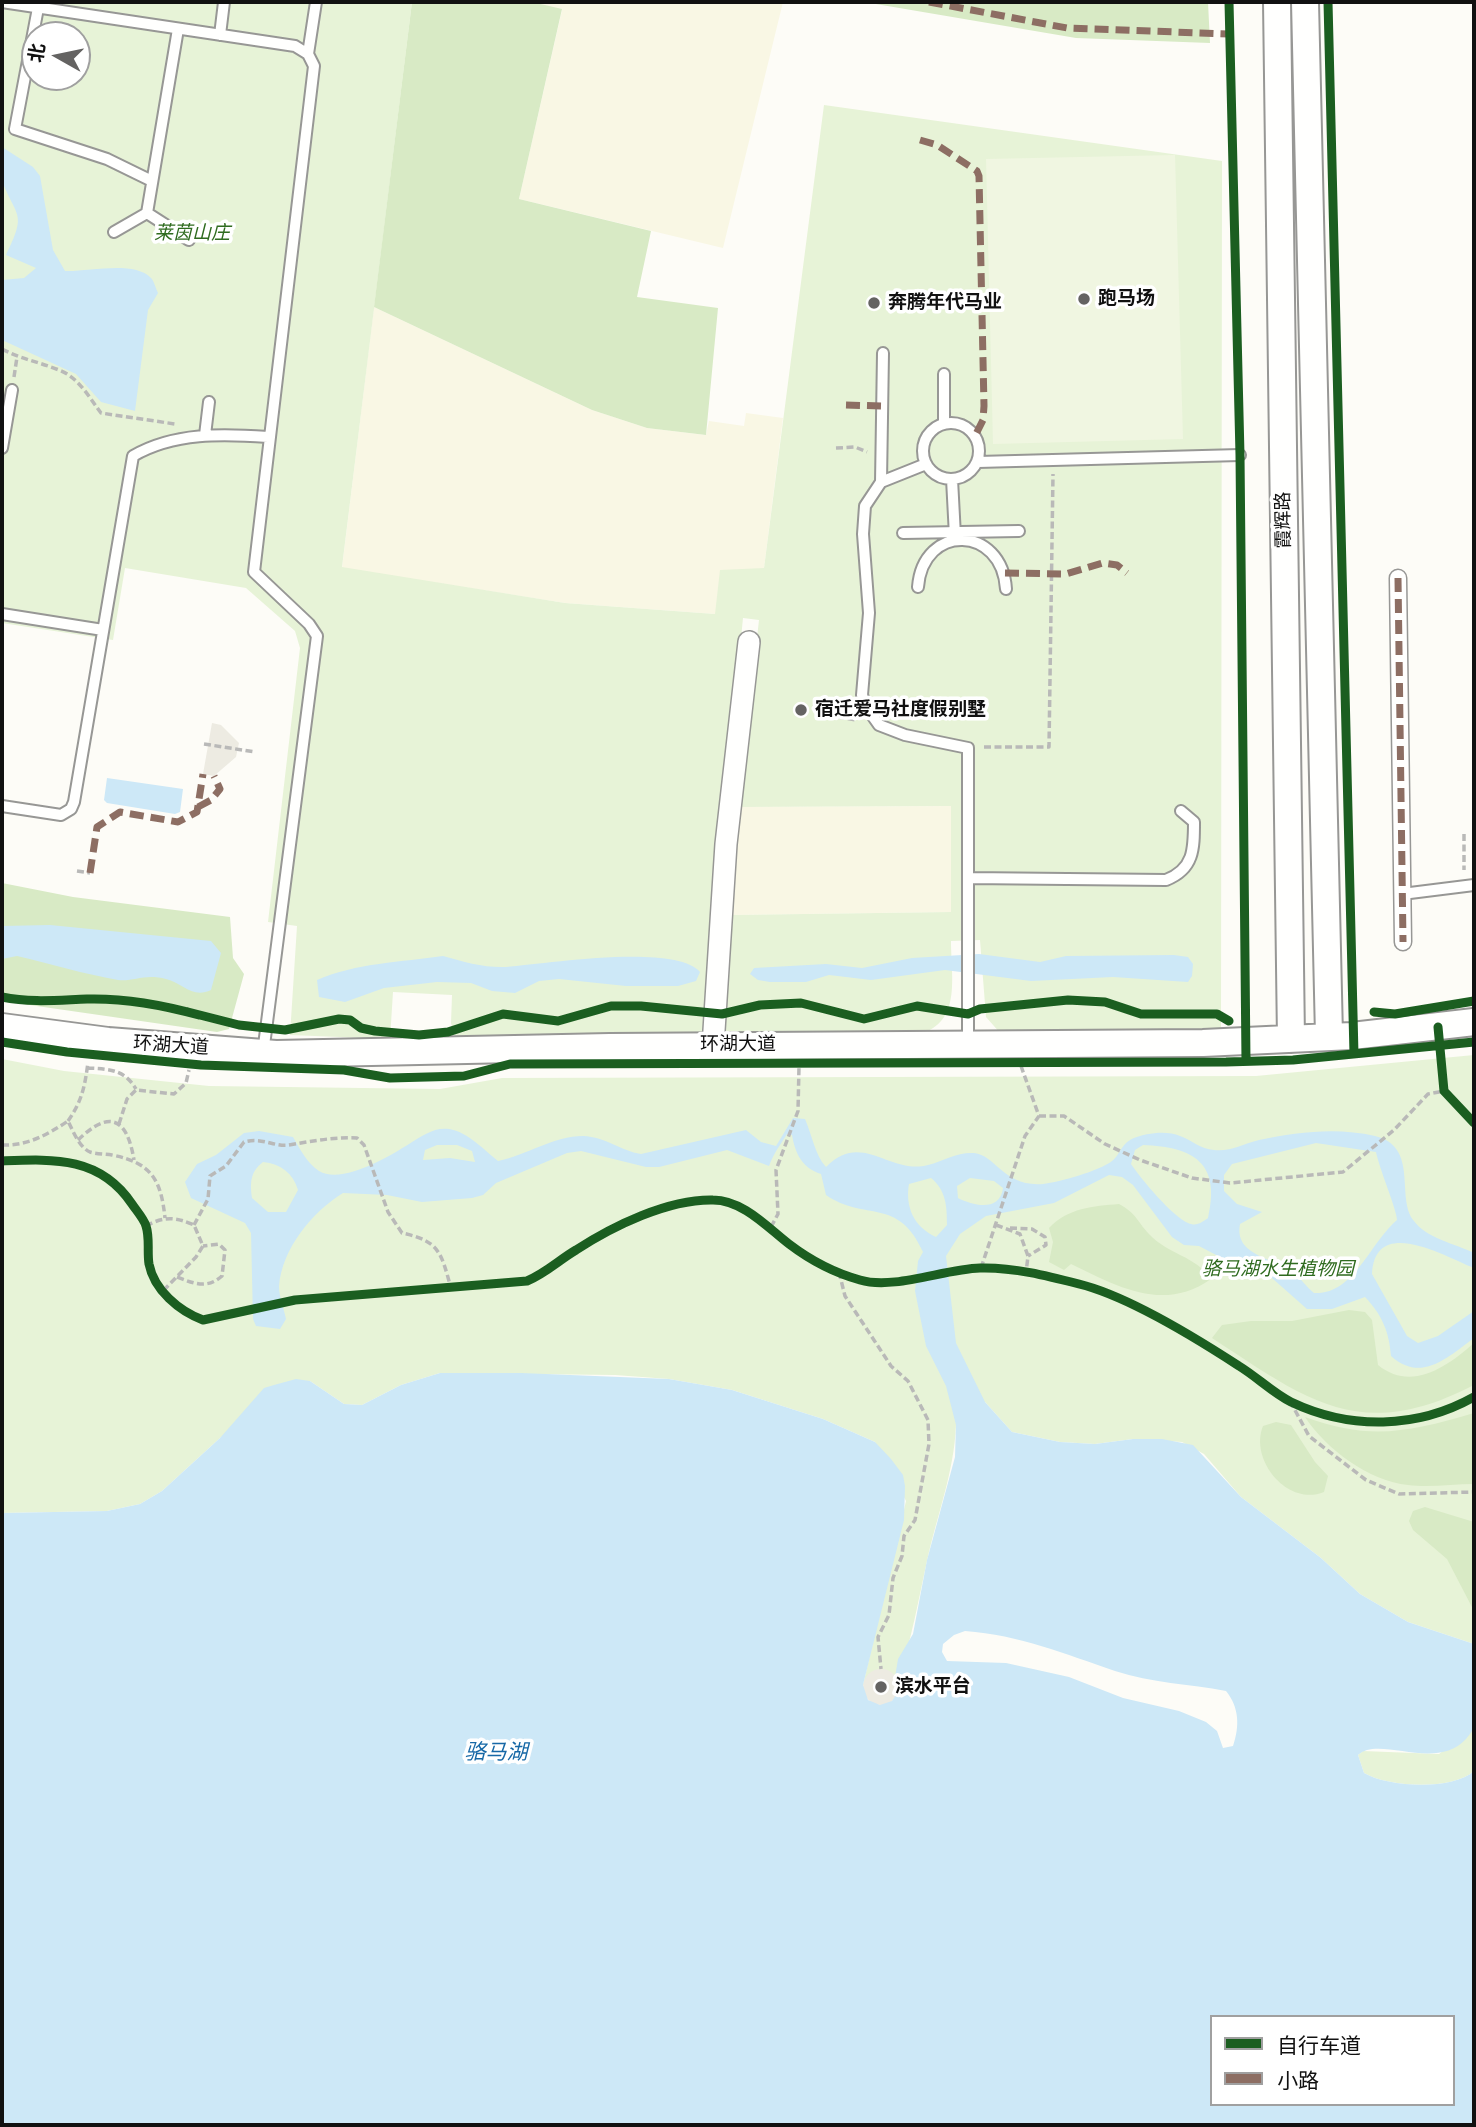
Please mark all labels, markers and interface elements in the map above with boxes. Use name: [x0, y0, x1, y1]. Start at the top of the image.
north arrow: [21, 21, 91, 91]
text: 北: [24, 42, 50, 64]
park label: 莱茵山庄: [154, 223, 230, 245]
place label: 跑马场: [1098, 288, 1155, 310]
marker: 跑马场: [1076, 291, 1092, 307]
place label: 奔腾年代马业: [888, 292, 1002, 314]
marker: 奔腾年代马业: [866, 295, 882, 311]
street label: 霞辉路: [1272, 491, 1296, 549]
place label: 宿迁爱马社度假别墅: [815, 699, 986, 721]
marker: 宿迁爱马社度假别墅: [793, 702, 809, 718]
street label: 环湖大道: [132, 1032, 210, 1060]
street label: 环湖大道: [700, 1034, 776, 1056]
park label: 骆马湖水生植物园: [1202, 1259, 1354, 1281]
place label: 滨水平台: [895, 1676, 971, 1698]
marker: 滨水平台: [873, 1679, 889, 1695]
water label: 骆马湖: [465, 1740, 527, 1766]
legend: [1210, 2015, 1455, 2106]
text: 自行车道: [1277, 2033, 1361, 2059]
text: 小路: [1277, 2068, 1319, 2094]

